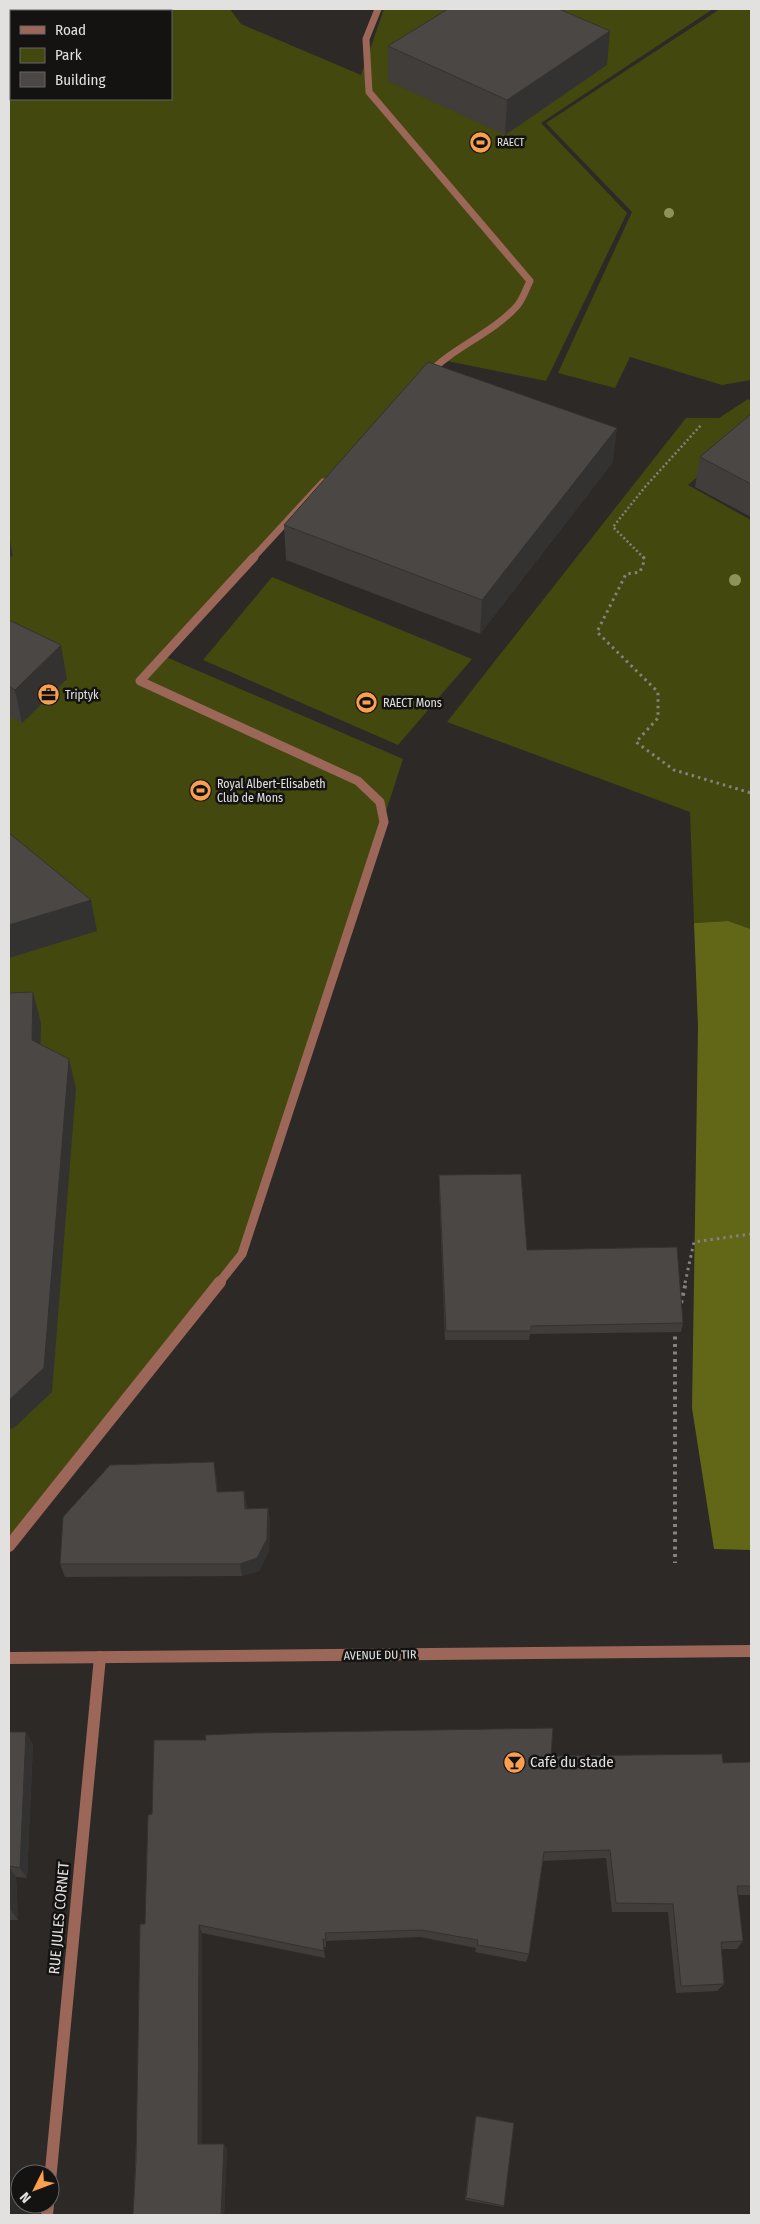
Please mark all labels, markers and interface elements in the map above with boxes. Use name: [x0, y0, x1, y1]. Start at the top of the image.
legend: [10, 10, 172, 100]
text: Road: [55, 21, 86, 39]
text: Park: [55, 46, 82, 64]
text: Building: [55, 71, 106, 89]
sports icon: RAECT: [469, 130, 493, 154]
place label: RAECT: [497, 136, 525, 149]
office icon: Triptyk: [37, 683, 61, 707]
place label: Triptyk: [65, 688, 99, 702]
sports icon: RAECT Mons: [355, 691, 379, 715]
place label: RAECT Mons: [383, 696, 442, 710]
place label: Royal Albert-Elisabeth Club de Mons: [217, 777, 326, 805]
sports icon: Royal Albert-Elisabeth Club de Mons: [189, 779, 213, 803]
street label: AVENUE DU TIR: [344, 1647, 417, 1663]
bar icon: Café du stade: [502, 1750, 526, 1774]
place label: Café du stade: [530, 1753, 614, 1771]
street label: RUE JULES CORNET: [45, 1861, 73, 1975]
north arrow: [10, 2164, 60, 2214]
text: N: [17, 2189, 35, 2206]

